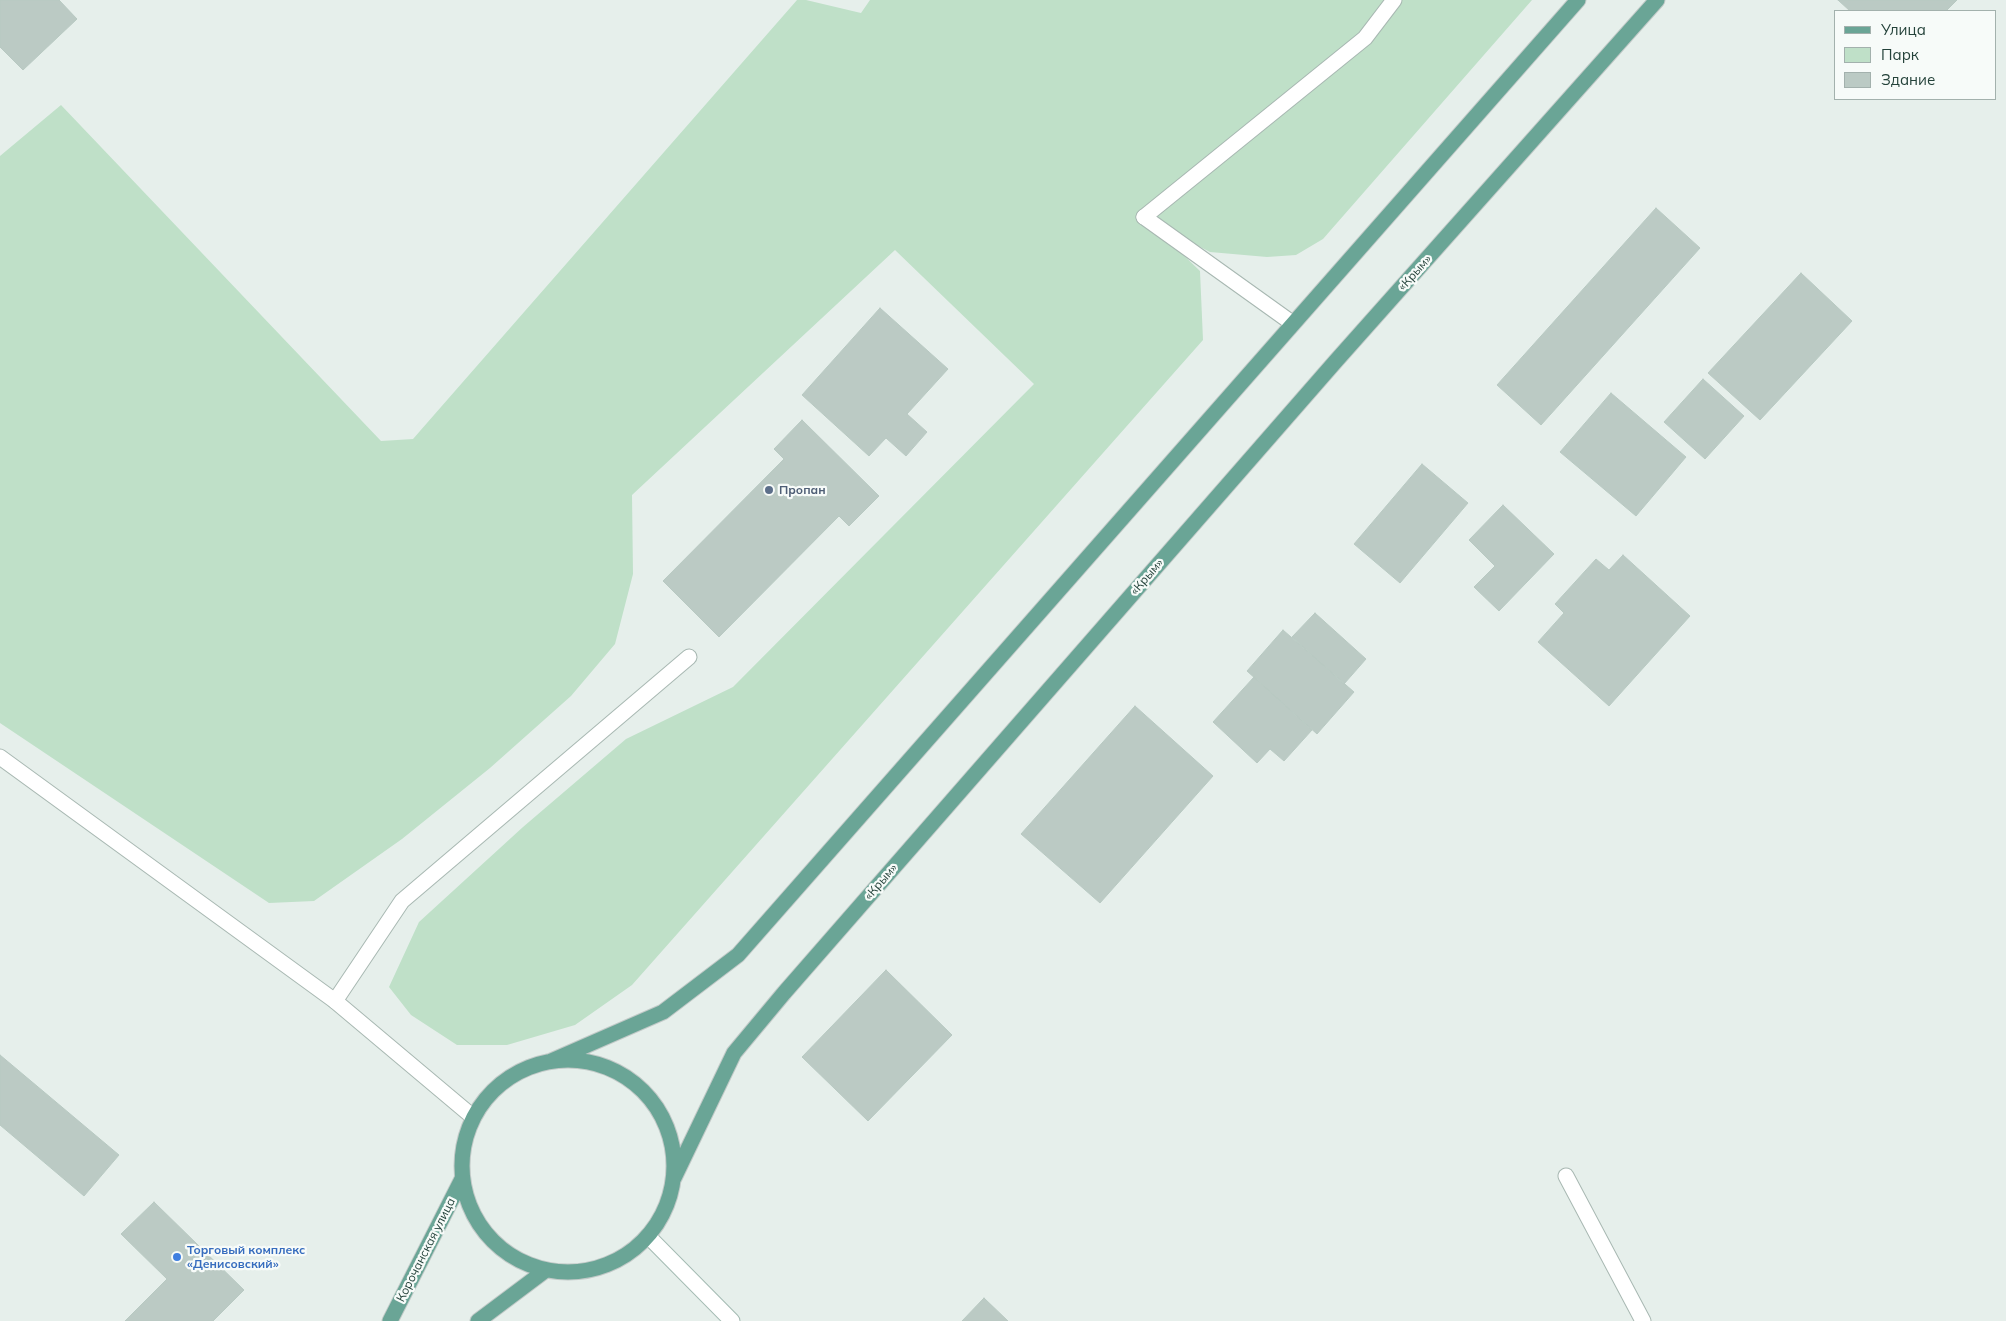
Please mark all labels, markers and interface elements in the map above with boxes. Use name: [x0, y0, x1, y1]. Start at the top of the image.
legend: [1834, 10, 1996, 100]
text: Улица: [1881, 20, 1926, 39]
text: Парк: [1881, 45, 1919, 64]
text: Здание: [1881, 70, 1935, 89]
street label: «Крым»: [1395, 252, 1435, 294]
place label: Пропан: [779, 483, 826, 497]
marker: Пропан: [763, 484, 775, 496]
street label: «Крым»: [1127, 556, 1167, 598]
street label: «Крым»: [861, 861, 901, 903]
street label: Корочанская улица: [394, 1196, 458, 1304]
place label: Торговый комплекс «Денисовский»: [187, 1243, 305, 1271]
marker: Торговый комплекс «Денисовский»: [171, 1251, 183, 1263]

